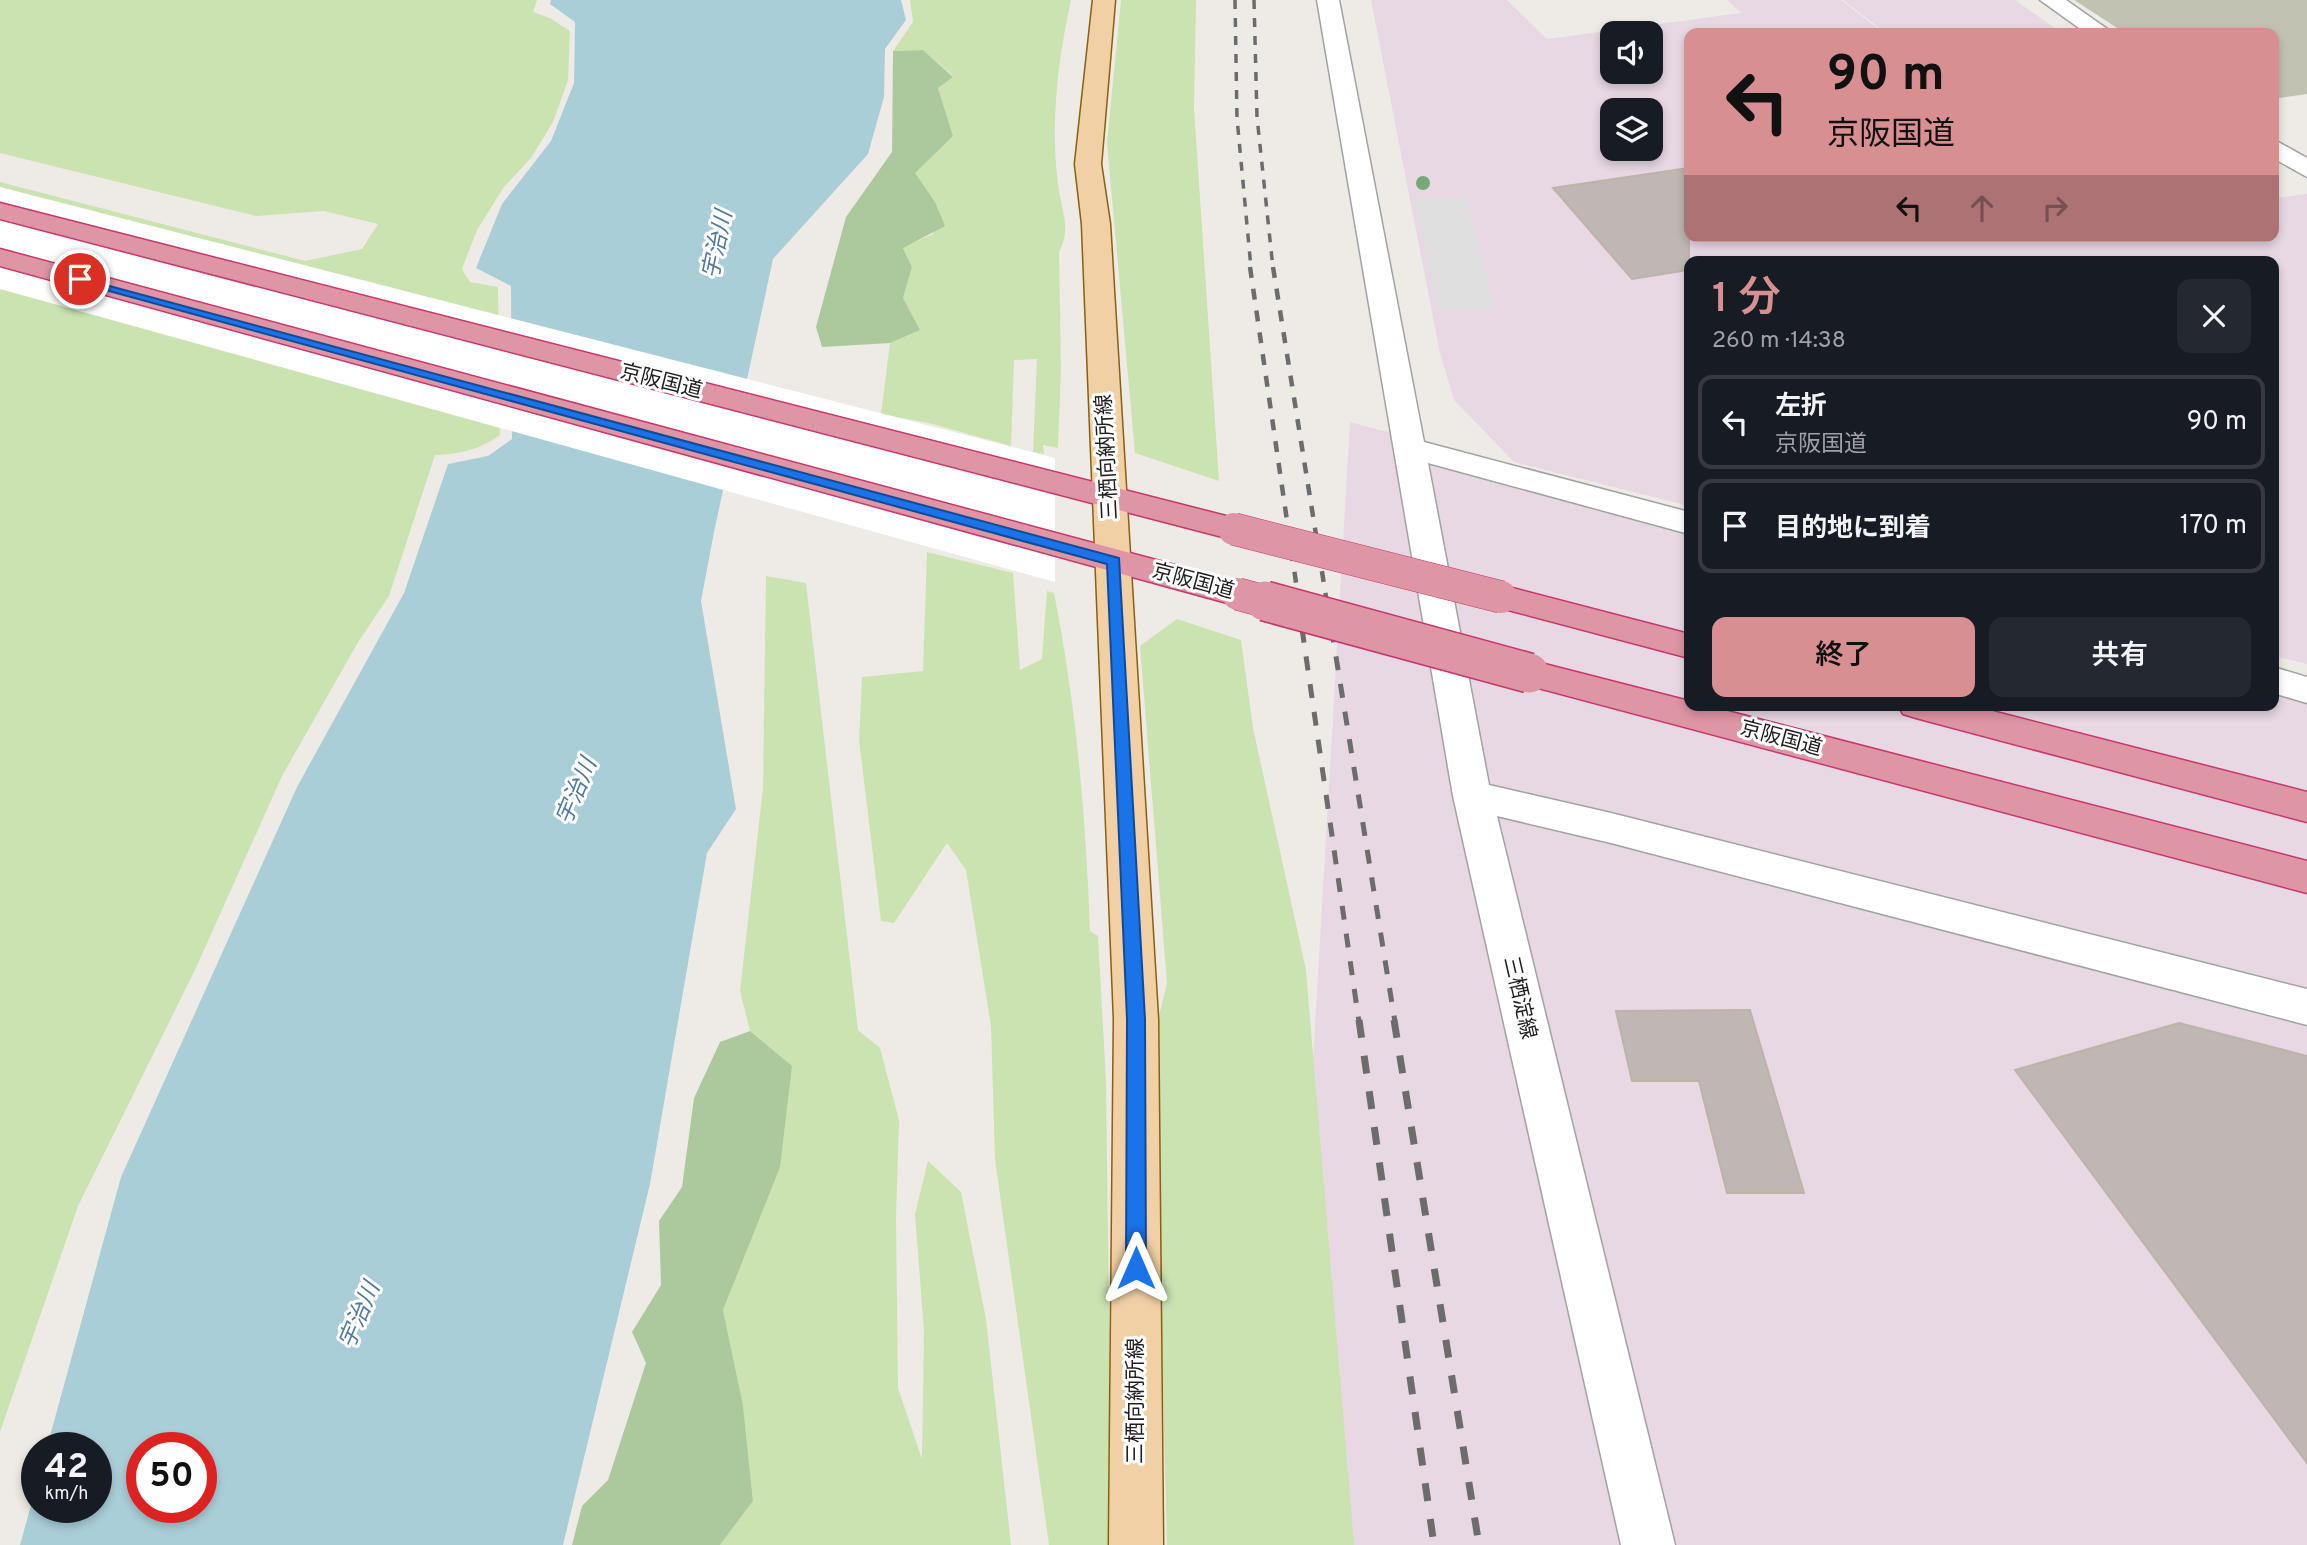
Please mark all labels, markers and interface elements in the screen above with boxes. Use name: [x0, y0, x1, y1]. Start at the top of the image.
map controls: [1600, 21, 1663, 161]
button: sound: [1600, 21, 1663, 84]
text: 90 m: [1827, 46, 1945, 108]
icon: left: [1712, 56, 1803, 147]
button: layers: [1600, 98, 1663, 161]
text: 京阪国道: [1827, 116, 1955, 156]
icon: left: [1890, 189, 1928, 227]
icon: ahead: [1963, 189, 2001, 227]
icon: right: [2036, 189, 2074, 227]
water label: 宇治川: [698, 205, 741, 282]
pin: [50, 249, 110, 309]
icon: arrive: [61, 260, 99, 298]
text: 1 分: [1712, 274, 1781, 327]
button: close: [2177, 279, 2251, 353]
text: 260 m · 14:38: [1712, 327, 1846, 356]
street label: 京阪国道: [617, 359, 705, 405]
text: 左折: [1775, 391, 1827, 424]
street label: 三栖向納所線: [1091, 393, 1125, 521]
icon: left: [1716, 403, 1754, 441]
text: 90 m: [2187, 406, 2247, 439]
text: 京阪国道: [1775, 431, 1867, 460]
icon: arrive: [1716, 507, 1754, 545]
text: 170 m: [2180, 510, 2247, 543]
text: 目的地に到着: [1775, 513, 1931, 546]
street label: 京阪国道: [1149, 558, 1237, 606]
button: 終了: [1712, 617, 1975, 697]
button: 共有: [1989, 617, 2251, 697]
street label: 京阪国道: [1737, 715, 1825, 763]
water label: 宇治川: [551, 752, 606, 829]
street label: 三栖淀線: [1496, 954, 1542, 1042]
position arrow: [1099, 1231, 1173, 1305]
water label: 宇治川: [334, 1276, 389, 1353]
street label: 三栖向納所線: [1123, 1338, 1150, 1464]
speed limit sign: 50: [126, 1432, 217, 1523]
text: 42: [45, 1446, 88, 1490]
text: km/h: [45, 1483, 88, 1506]

